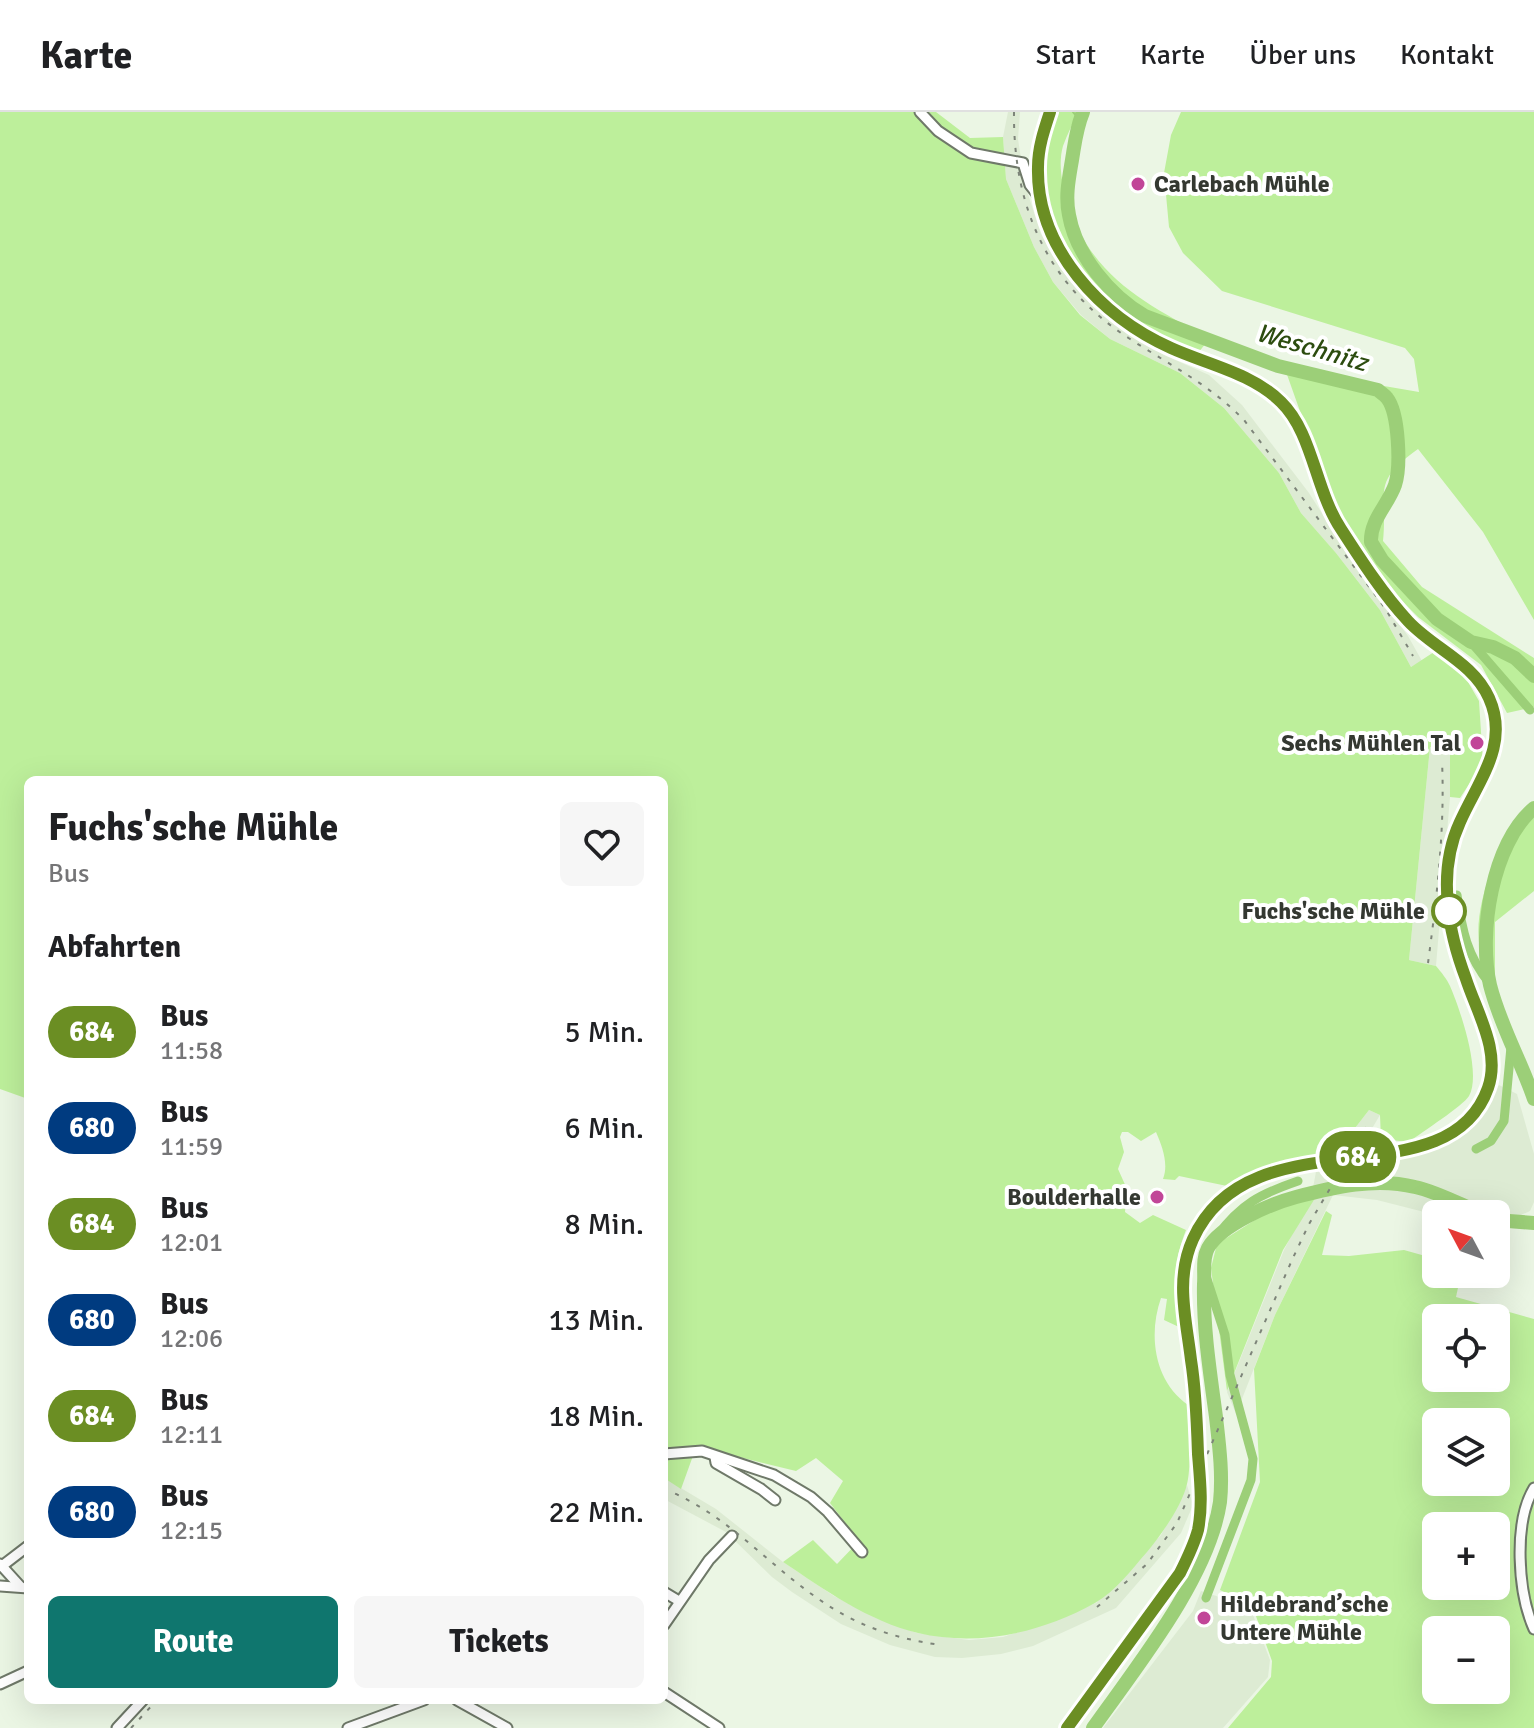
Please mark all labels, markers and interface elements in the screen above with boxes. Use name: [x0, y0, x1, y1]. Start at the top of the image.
text: Karte: [40, 32, 132, 79]
text: Start: [1036, 38, 1096, 72]
text: Karte: [1140, 38, 1205, 72]
text: Über uns: [1249, 38, 1356, 72]
text: Kontakt: [1400, 38, 1494, 72]
place label: Carlebach Mühle: [1154, 169, 1330, 199]
marker: Carlebach Mühle: [1129, 175, 1147, 193]
water label: Weschnitz: [1252, 317, 1373, 380]
place label: Sechs Mühlen Tal: [1281, 728, 1461, 758]
marker: Sechs Mühlen Tal: [1468, 734, 1486, 752]
button: heart: [560, 802, 644, 886]
text: Fuchs'sche Mühle: [48, 804, 338, 851]
text: Bus: [48, 858, 89, 890]
marker: Fuchs'sche Mühle: [1432, 894, 1466, 928]
place label: Fuchs'sche Mühle: [1242, 896, 1425, 926]
text: Abfahrten: [48, 929, 181, 966]
text: Bus: [160, 998, 208, 1035]
text: 5 Min.: [565, 1014, 644, 1051]
text: 684: [69, 1015, 115, 1049]
text: 11:58: [160, 1035, 223, 1067]
text: Bus: [160, 1094, 208, 1131]
text: 6 Min.: [565, 1110, 644, 1147]
text: 680: [69, 1111, 115, 1145]
text: 11:59: [160, 1131, 223, 1163]
line badge: 684: [1312, 1131, 1404, 1183]
text: 684: [1335, 1140, 1381, 1174]
place label: Boulderhalle: [1007, 1182, 1141, 1212]
marker: Boulderhalle: [1148, 1188, 1166, 1206]
text: Bus: [160, 1190, 208, 1227]
north arrow: [1422, 1200, 1510, 1288]
map controls: [1422, 1200, 1510, 1704]
text: 8 Min.: [565, 1206, 644, 1243]
text: 684: [69, 1207, 115, 1241]
text: 12:01: [160, 1227, 223, 1259]
text: Bus: [160, 1286, 208, 1323]
text: 13 Min.: [548, 1302, 644, 1339]
text: 680: [69, 1303, 115, 1337]
button: locate: [1422, 1304, 1510, 1392]
text: 12:06: [160, 1323, 223, 1355]
text: Bus: [160, 1382, 208, 1419]
text: 18 Min.: [548, 1398, 644, 1435]
text: 684: [69, 1399, 115, 1433]
button: layers: [1422, 1408, 1510, 1496]
text: 12:11: [160, 1419, 223, 1451]
text: Bus: [160, 1478, 208, 1515]
text: 22 Min.: [548, 1494, 644, 1531]
text: 680: [69, 1495, 115, 1529]
button: +: [1422, 1512, 1510, 1600]
text: 12:15: [160, 1515, 223, 1547]
place label: Hildebrand’sche Untere Mühle: [1220, 1589, 1389, 1647]
button: Route: [48, 1596, 338, 1688]
button: Tickets: [354, 1596, 644, 1688]
marker: Hildebrand’sche Untere Mühle: [1195, 1609, 1213, 1627]
button: −: [1422, 1616, 1510, 1704]

